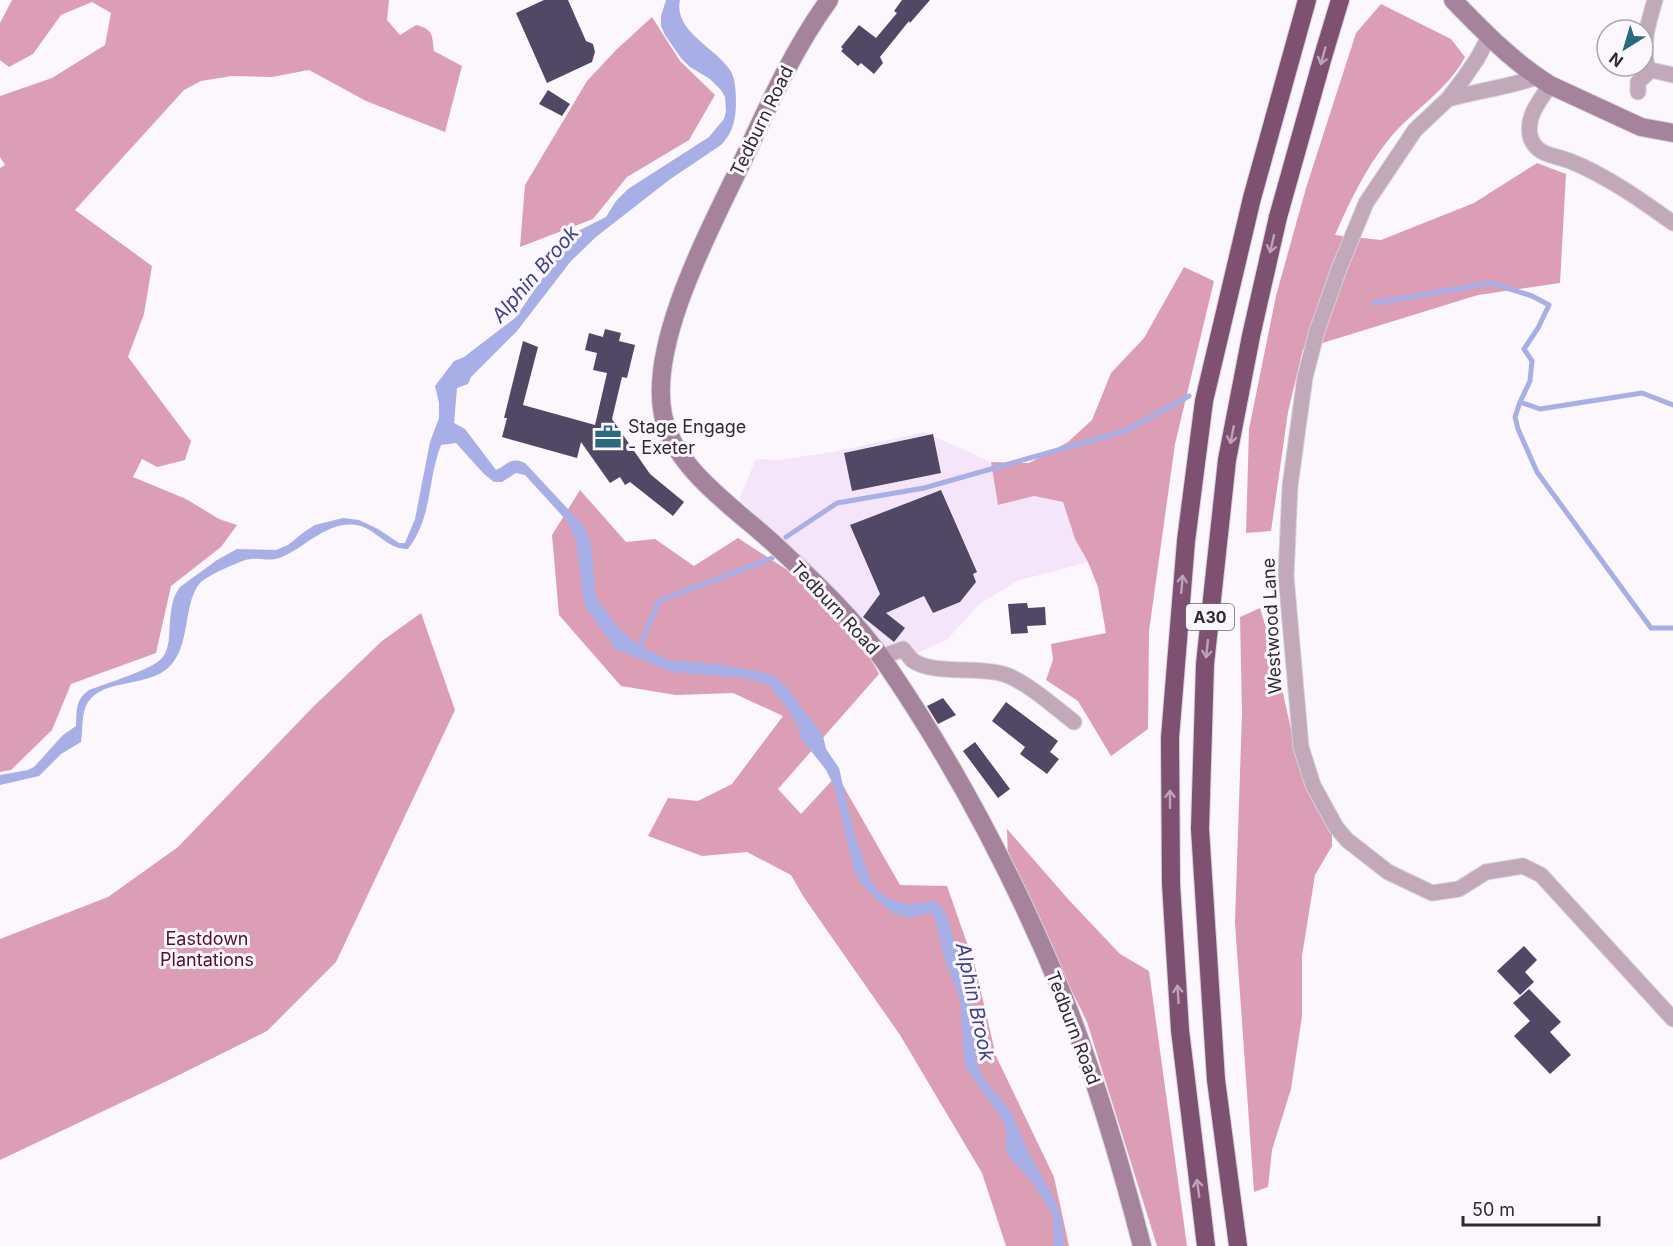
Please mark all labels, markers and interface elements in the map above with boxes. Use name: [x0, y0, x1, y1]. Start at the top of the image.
north arrow: [1595, 18, 1655, 78]
one-way arrow: [1317, 46, 1328, 65]
text: N: [1605, 48, 1627, 72]
street label: Tedburn Road: [726, 62, 797, 179]
water label: Alphin Brook: [486, 220, 584, 328]
one-way arrow: [1266, 234, 1277, 253]
place label: Stage Engage - Exeter: [628, 416, 746, 458]
office icon: Stage Engage - Exeter: [593, 422, 623, 452]
one-way arrow: [1226, 424, 1237, 444]
street label: Tedburn Road: [787, 557, 884, 659]
street label: Westwood Lane: [1257, 557, 1286, 695]
one-way arrow: [1177, 574, 1188, 594]
road number: A30: [1186, 604, 1234, 630]
one-way arrow: [1201, 639, 1212, 659]
one-way arrow: [1164, 790, 1176, 810]
park label: Eastdown Plantations: [160, 928, 254, 970]
water label: Alphin Brook: [951, 940, 999, 1064]
street label: Tedburn Road: [1042, 968, 1105, 1087]
one-way arrow: [1172, 985, 1183, 1005]
one-way arrow: [1193, 1179, 1204, 1198]
scale bar: [1463, 1189, 1600, 1227]
text: 50 m: [1472, 1199, 1515, 1220]

